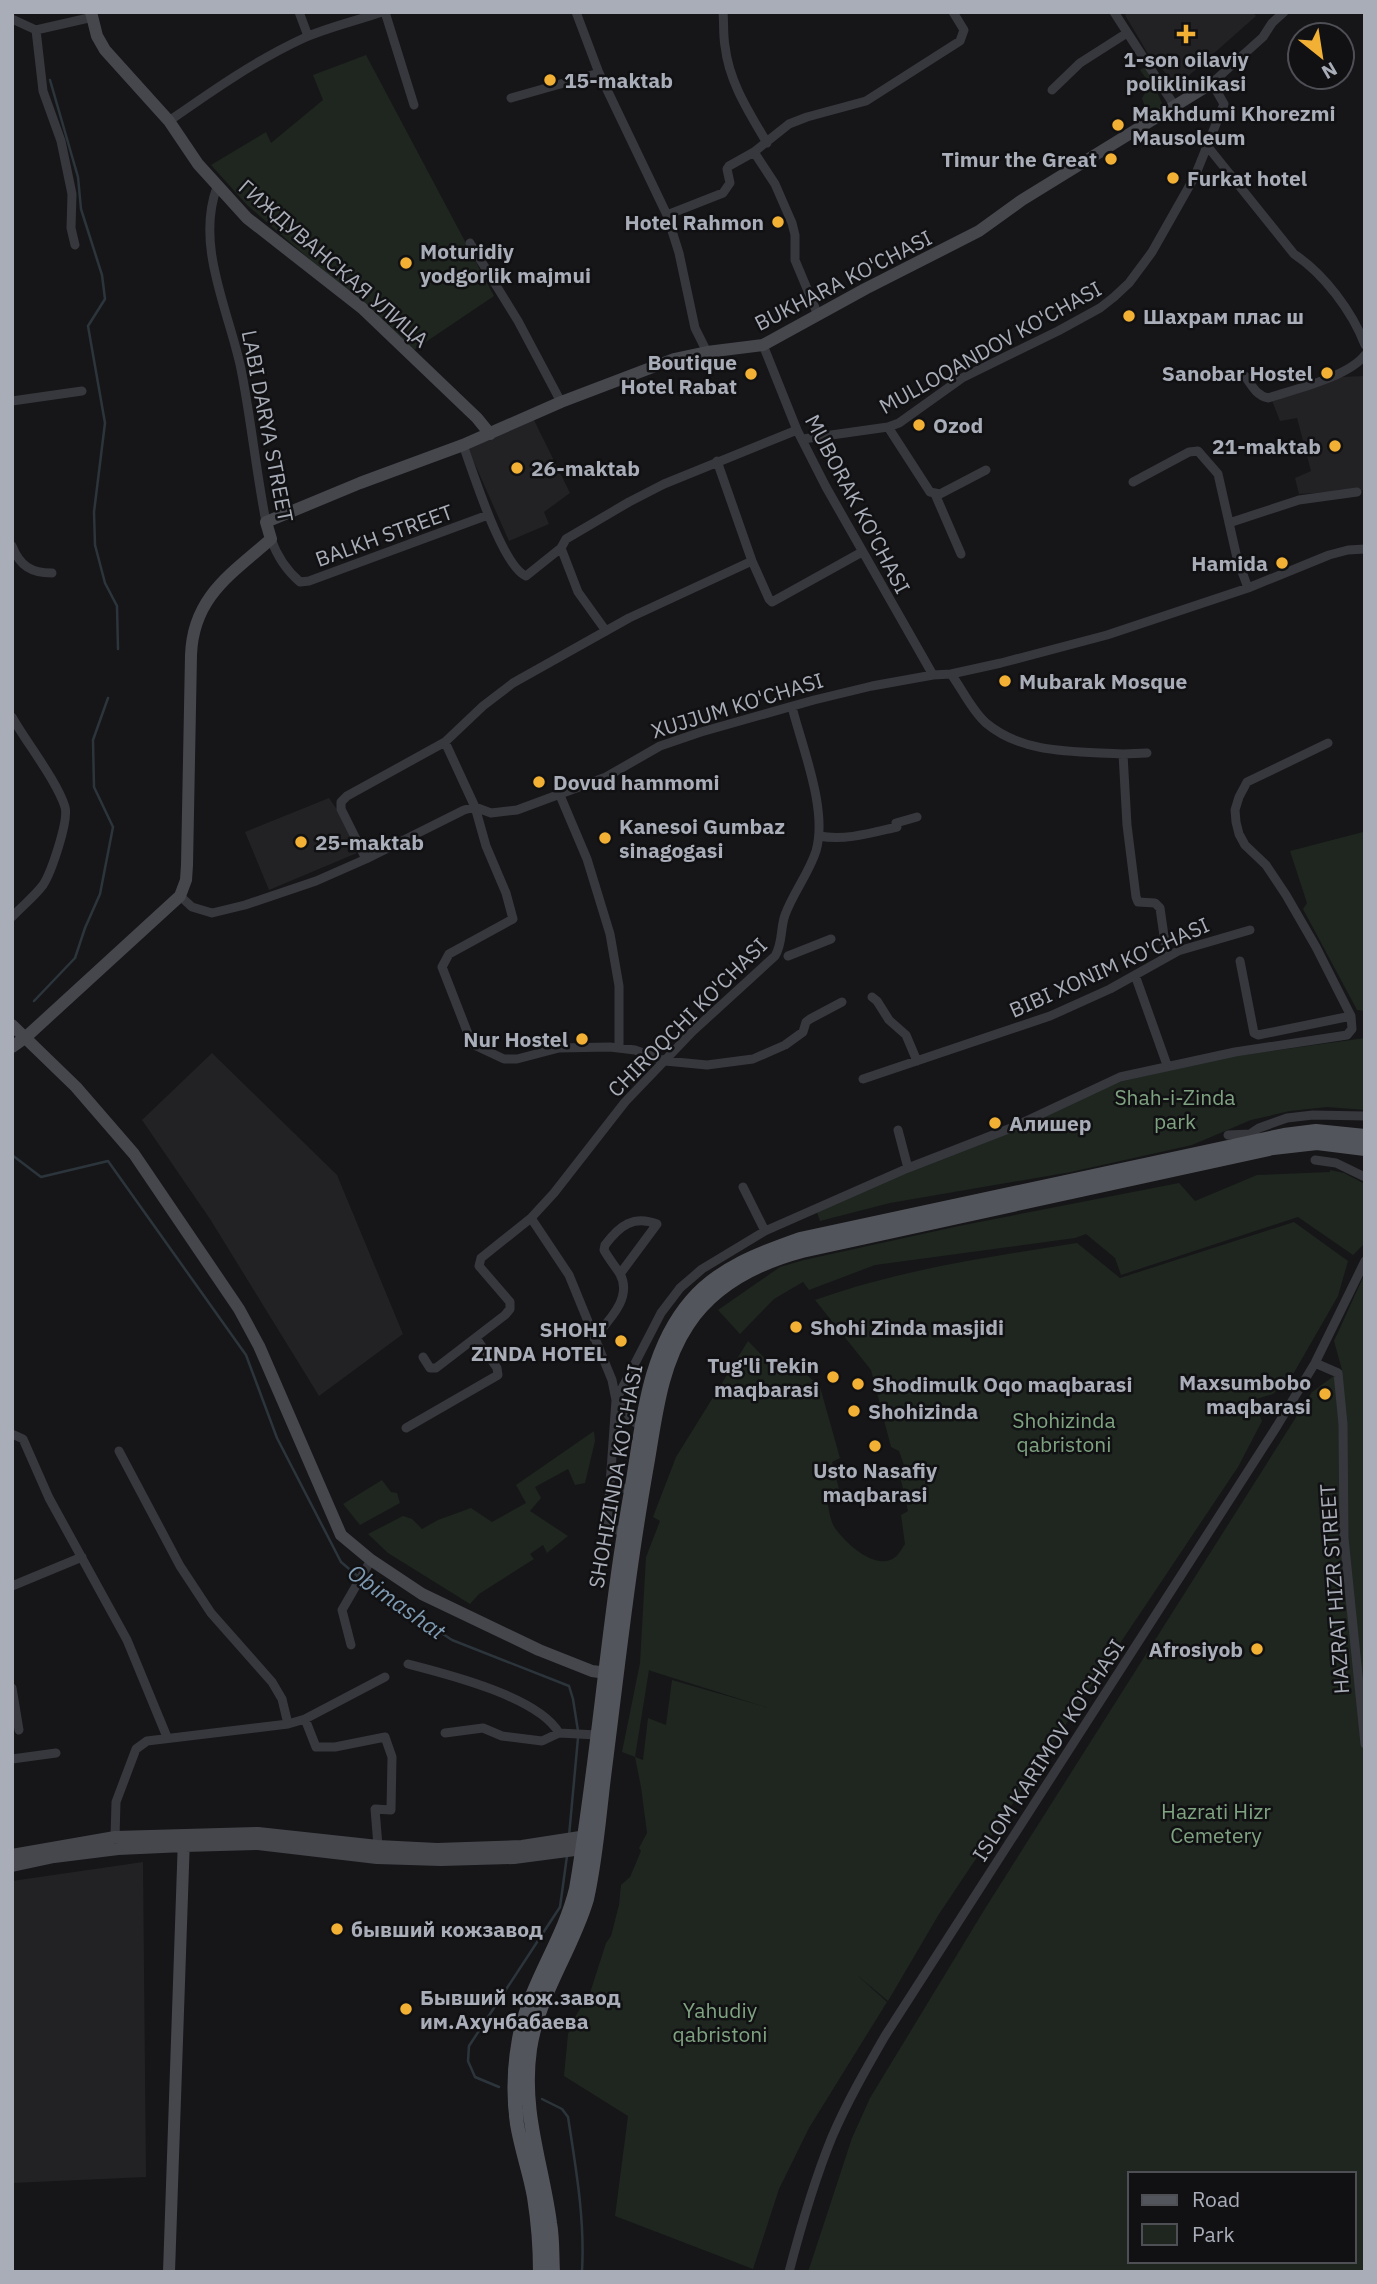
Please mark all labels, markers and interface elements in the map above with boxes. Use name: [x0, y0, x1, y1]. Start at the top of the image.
north arrow: [1286, 21, 1356, 91]
marker: 1-son oilaviy poliklinikasi: [1176, 24, 1196, 44]
place label: 1-son oilaviy poliklinikasi: [1123, 45, 1250, 97]
text: N: [1318, 57, 1341, 85]
place label: 15-maktab: [564, 66, 673, 94]
marker: 15-maktab: [542, 72, 558, 88]
place label: Makhdumi Khorezmi Mausoleum: [1132, 99, 1336, 151]
marker: Makhdumi Khorezmi Mausoleum: [1110, 117, 1126, 133]
place label: Timur the Great: [942, 145, 1097, 173]
marker: Timur the Great: [1103, 151, 1119, 167]
place label: Furkat hotel: [1187, 164, 1307, 192]
marker: Furkat hotel: [1165, 170, 1181, 186]
street label: ГИЖДУВАНСКАЯ УЛИЦА: [233, 173, 435, 353]
place label: Hotel Rahmon: [624, 208, 764, 236]
marker: Hotel Rahmon: [770, 214, 786, 230]
street label: BUKHARA KO'CHASI: [749, 223, 937, 337]
place label: Moturidiy yodgorlik majmui: [420, 237, 591, 289]
marker: Moturidiy yodgorlik majmui: [398, 255, 414, 271]
street label: MULLOQANDOV KO'CHASI: [874, 274, 1106, 420]
place label: Шахрам плас ш: [1143, 302, 1304, 330]
marker: Шахрам плас ш: [1121, 308, 1137, 324]
street label: LABI DARYA STREET: [236, 328, 300, 524]
place label: Boutique Hotel Rabat: [620, 348, 737, 400]
place label: Sanobar Hostel: [1162, 359, 1313, 387]
marker: Sanobar Hostel: [1319, 365, 1335, 381]
marker: Boutique Hotel Rabat: [743, 366, 759, 382]
street label: MUBORAK KO'CHASI: [799, 409, 917, 599]
place label: Ozod: [933, 411, 983, 439]
marker: Ozod: [911, 417, 927, 433]
place label: 21-maktab: [1212, 432, 1321, 460]
marker: 21-maktab: [1327, 438, 1343, 454]
place label: 26-maktab: [531, 454, 640, 482]
marker: 26-maktab: [509, 460, 525, 476]
street label: BALKH STREET: [311, 497, 457, 573]
place label: Hamida: [1191, 549, 1268, 577]
marker: Hamida: [1274, 555, 1290, 571]
street label: XUJJUM KO'CHASI: [648, 666, 826, 744]
place label: Mubarak Mosque: [1019, 667, 1188, 695]
marker: Mubarak Mosque: [997, 673, 1013, 689]
place label: Dovud hammomi: [553, 768, 720, 796]
marker: Dovud hammomi: [531, 774, 547, 790]
place label: Kanesoi Gumbaz sinagogasi: [619, 812, 785, 864]
place label: 25-maktab: [315, 828, 424, 856]
marker: Kanesoi Gumbaz sinagogasi: [597, 830, 613, 846]
marker: 25-maktab: [293, 834, 309, 850]
street label: BIBI XONIM KO'CHASI: [1005, 910, 1213, 1024]
street label: CHIROQCHI KO'CHASI: [601, 931, 773, 1103]
place label: Nur Hostel: [463, 1025, 568, 1053]
marker: Nur Hostel: [574, 1031, 590, 1047]
park label: Shah-i-Zinda park: [1114, 1083, 1236, 1135]
place label: Алишер: [1009, 1109, 1092, 1137]
marker: Алишер: [987, 1115, 1003, 1131]
place label: Shohi Zinda masjidi: [810, 1313, 1004, 1341]
place label: SHOHI ZINDA HOTEL: [471, 1315, 607, 1367]
marker: Shohi Zinda masjidi: [788, 1319, 804, 1335]
marker: SHOHI ZINDA HOTEL: [613, 1333, 629, 1349]
place label: Tug'li Tekin maqbarasi: [707, 1351, 819, 1403]
street label: SHOHIZINDA KO'CHASI: [581, 1362, 649, 1590]
place label: Maxsumbobo maqbarasi: [1179, 1368, 1311, 1420]
marker: Tug'li Tekin maqbarasi: [825, 1369, 841, 1385]
place label: Shodimulk Oqo maqbarasi: [872, 1370, 1132, 1398]
marker: Shodimulk Oqo maqbarasi: [850, 1376, 866, 1392]
marker: Maxsumbobo maqbarasi: [1317, 1386, 1333, 1402]
place label: Shohizinda: [868, 1397, 978, 1425]
marker: Shohizinda: [846, 1403, 862, 1419]
park label: Shohizinda qabristoni: [1012, 1406, 1116, 1458]
marker: Usto Nasafiy maqbarasi: [867, 1438, 883, 1454]
place label: Usto Nasafiy maqbarasi: [813, 1456, 938, 1508]
street label: HAZRAT HIZR STREET: [1313, 1483, 1355, 1695]
water label: Obimashat: [342, 1556, 452, 1646]
street label: ISLOM KARIMOV KO'CHASI: [966, 1633, 1130, 1867]
place label: Afrosiyob: [1149, 1635, 1243, 1663]
marker: Afrosiyob: [1249, 1641, 1265, 1657]
park label: Hazrati Hizr Cemetery: [1161, 1797, 1271, 1849]
place label: бывший кожзавод: [351, 1915, 543, 1943]
marker: бывший кожзавод: [329, 1921, 345, 1937]
place label: Бывший кож.завод им.Ахунбабаева: [420, 1983, 621, 2035]
park label: Yahudiy qabristoni: [673, 1996, 767, 2048]
marker: Бывший кож.завод им.Ахунбабаева: [398, 2001, 414, 2017]
legend: [1128, 2172, 1356, 2263]
text: Road: [1192, 2185, 1240, 2213]
text: Park: [1192, 2220, 1235, 2248]

